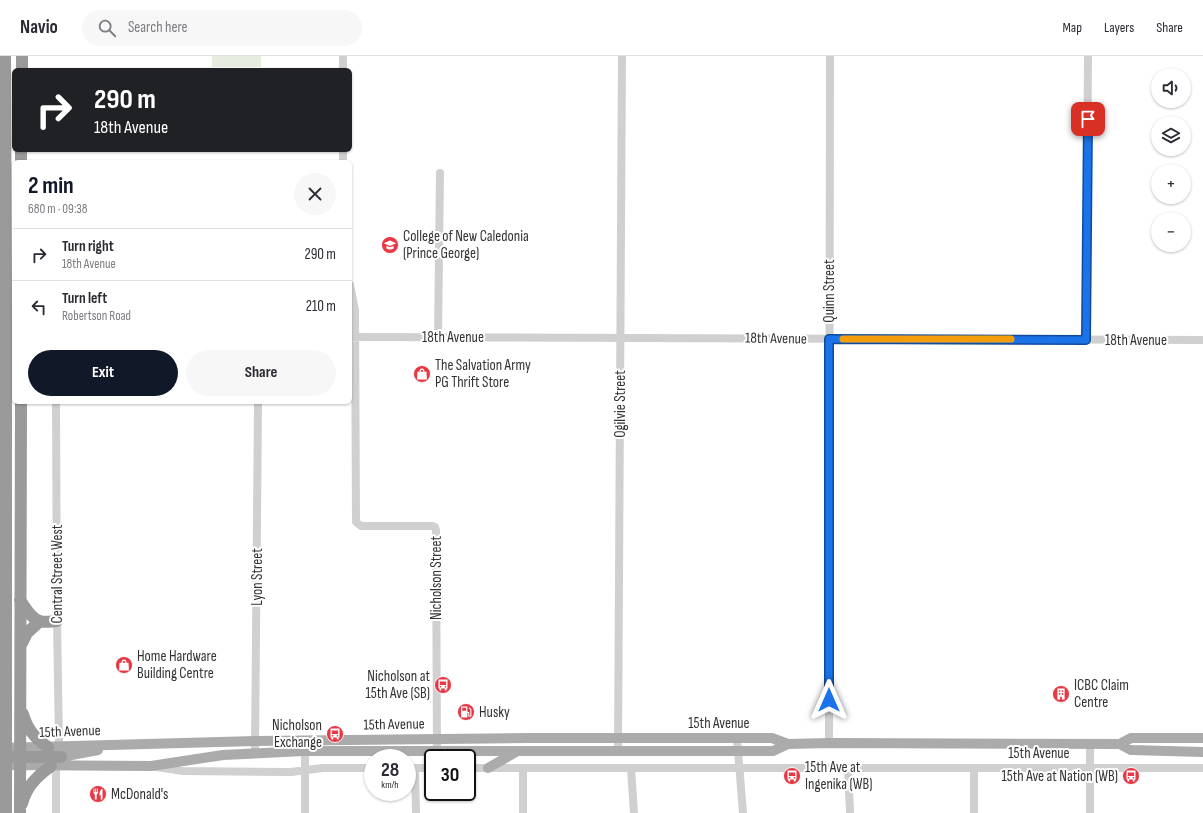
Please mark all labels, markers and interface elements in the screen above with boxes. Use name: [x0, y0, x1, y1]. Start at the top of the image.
search box: [82, 10, 362, 46]
text: Navio: [20, 16, 58, 39]
icon: search: [96, 17, 118, 39]
text: Search here: [128, 18, 188, 37]
text: Map: [1062, 19, 1082, 36]
text: Layers: [1104, 19, 1134, 36]
text: Share: [1156, 19, 1183, 36]
map controls: [1151, 68, 1191, 252]
button: sound: [1151, 68, 1191, 108]
text: 290 m: [94, 83, 156, 116]
icon: right: [28, 84, 80, 136]
pin: [1071, 102, 1105, 136]
icon: arrive: [1077, 108, 1099, 130]
button: layers: [1151, 116, 1191, 156]
text: 18th Avenue: [94, 117, 168, 138]
button: +: [1151, 164, 1191, 204]
text: 2 min: [28, 171, 74, 200]
button: close: [294, 173, 336, 215]
text: 680 m · 09:38: [28, 201, 87, 217]
button: −: [1151, 212, 1191, 252]
place label: College of New Caledonia (Prince George): [403, 227, 529, 263]
school or university icon: College of New Caledonia (Prince George): [380, 235, 400, 255]
text: Turn right: [62, 237, 114, 256]
icon: right: [28, 244, 50, 266]
text: 290 m: [304, 245, 336, 264]
text: 18th Avenue: [62, 256, 116, 272]
street label: Quinn Street: [820, 259, 839, 323]
text: Turn left: [62, 289, 107, 308]
icon: left: [28, 296, 50, 318]
text: 210 m: [306, 297, 336, 316]
text: Robertson Road: [62, 308, 131, 324]
street label: 18th Avenue: [422, 328, 484, 347]
street label: 18th Avenue: [745, 328, 807, 349]
street label: 18th Avenue: [1105, 331, 1167, 350]
button: Exit: [28, 350, 178, 396]
button: Share: [186, 350, 336, 396]
place label: The Salvation Army PG Thrift Store: [435, 356, 531, 392]
shop icon: The Salvation Army PG Thrift Store: [412, 364, 432, 384]
street label: Ogilvie Street: [611, 370, 630, 438]
street label: Central Street West: [48, 524, 67, 623]
street label: Nicholson Street: [427, 536, 446, 620]
street label: Lyon Street: [248, 548, 267, 606]
place label: Home Hardware Building Centre: [137, 647, 217, 683]
shop icon: Home Hardware Building Centre: [114, 655, 134, 675]
place label: Nicholson at 15th Ave (SB): [365, 667, 430, 703]
bus stop icon: Nicholson at 15th Ave (SB): [433, 675, 453, 695]
place label: ICBC Claim Centre: [1074, 676, 1129, 712]
position arrow: [808, 679, 850, 721]
building icon: ICBC Claim Centre: [1051, 684, 1071, 704]
fuel station icon: Husky: [456, 702, 476, 722]
place label: Husky: [479, 703, 510, 722]
street label: 15th Avenue: [363, 714, 425, 735]
street label: 15th Avenue: [688, 714, 750, 733]
place label: Nicholson Exchange: [272, 716, 322, 752]
street label: 15th Avenue: [39, 721, 101, 742]
bus stop icon: Nicholson Exchange: [325, 724, 345, 744]
street label: 15th Avenue: [1008, 744, 1070, 763]
speed limit sign: 30: [424, 749, 476, 801]
text: 28: [381, 758, 399, 782]
place label: 15th Ave at Ingenika (WB): [805, 758, 872, 794]
bus stop icon: 15th Ave at Ingenika (WB): [782, 766, 802, 786]
bus stop icon: 15th Ave at Nation (WB): [1121, 766, 1141, 786]
place label: 15th Ave at Nation (WB): [1002, 767, 1118, 786]
text: km/h: [381, 779, 399, 791]
restaurant icon: McDonald's: [88, 784, 108, 804]
place label: McDonald's: [111, 785, 169, 804]

